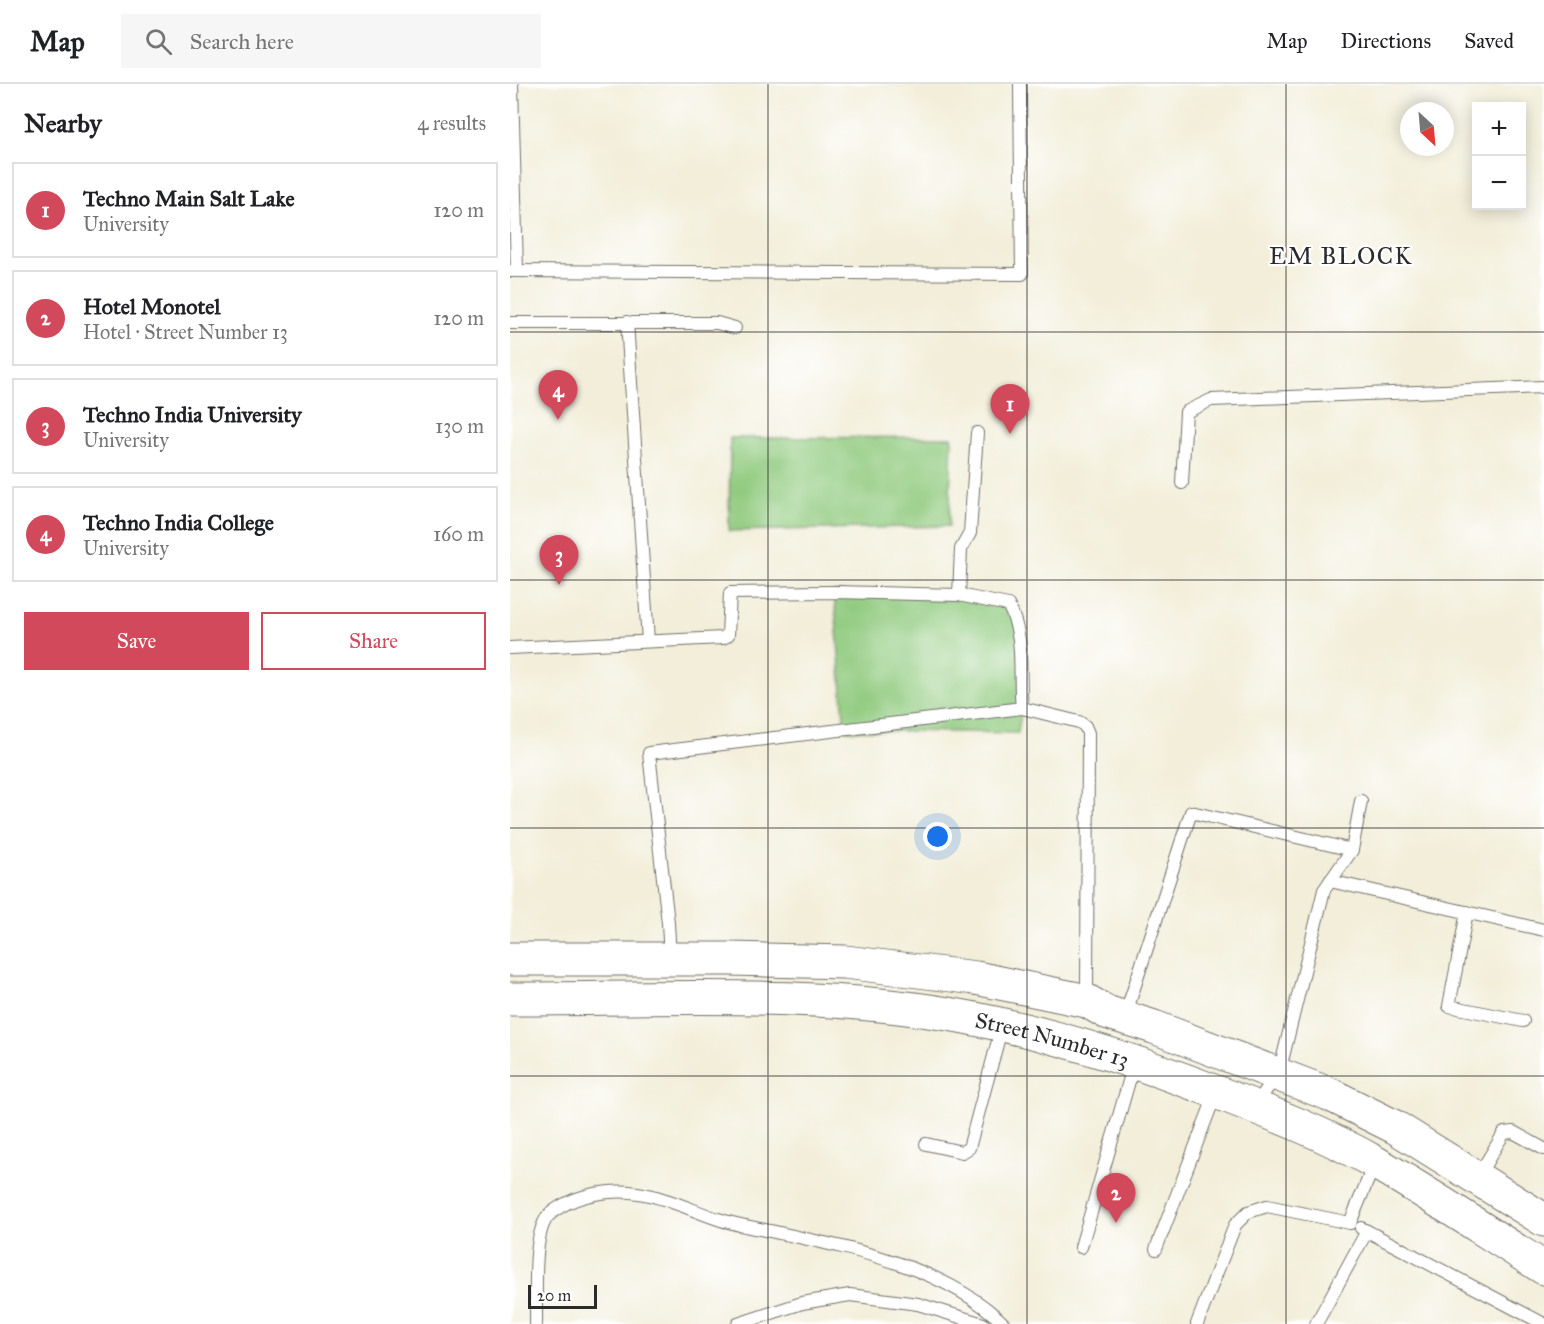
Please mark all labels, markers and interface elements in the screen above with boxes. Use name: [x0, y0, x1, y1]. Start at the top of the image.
search box: [121, 14, 541, 68]
text: Map: [30, 24, 85, 59]
icon: search: [142, 25, 175, 58]
text: Search here: [190, 28, 294, 55]
text: Map: [1267, 28, 1308, 54]
text: Directions: [1341, 28, 1431, 54]
text: Saved: [1464, 28, 1514, 54]
north arrow: [1400, 102, 1454, 156]
map controls: [1472, 102, 1526, 210]
button: +: [1472, 102, 1526, 156]
text: Nearby: [24, 107, 102, 139]
text: 4 results: [417, 111, 486, 135]
button: −: [1472, 156, 1526, 210]
text: Techno Main Salt Lake: [83, 185, 295, 212]
text: 1: [42, 198, 49, 222]
text: 120 m: [433, 198, 484, 222]
text: University: [83, 212, 169, 236]
district label: EM BLOCK: [1269, 241, 1413, 271]
text: Hotel Monotel: [83, 293, 220, 320]
text: 2: [41, 306, 50, 330]
text: 120 m: [433, 306, 484, 330]
text: Hotel · Street Number 13: [83, 320, 288, 344]
pin: 4: [538, 370, 578, 420]
pin: 1: [990, 384, 1030, 434]
text: Techno India University: [83, 401, 302, 428]
text: 3: [42, 414, 50, 438]
text: 130 m: [435, 414, 484, 438]
text: University: [83, 428, 169, 452]
text: Techno India College: [83, 509, 274, 536]
text: 4: [40, 522, 51, 546]
text: 160 m: [433, 522, 484, 546]
text: University: [83, 536, 169, 560]
pin: 3: [539, 536, 578, 585]
button: Save: [24, 612, 249, 670]
button: Share: [261, 612, 486, 670]
your location: [923, 822, 952, 851]
street label: Street Number 13: [973, 1006, 1132, 1074]
pin: 2: [1096, 1174, 1136, 1223]
scale bar: [528, 1282, 597, 1310]
text: 20 m: [537, 1286, 571, 1305]

